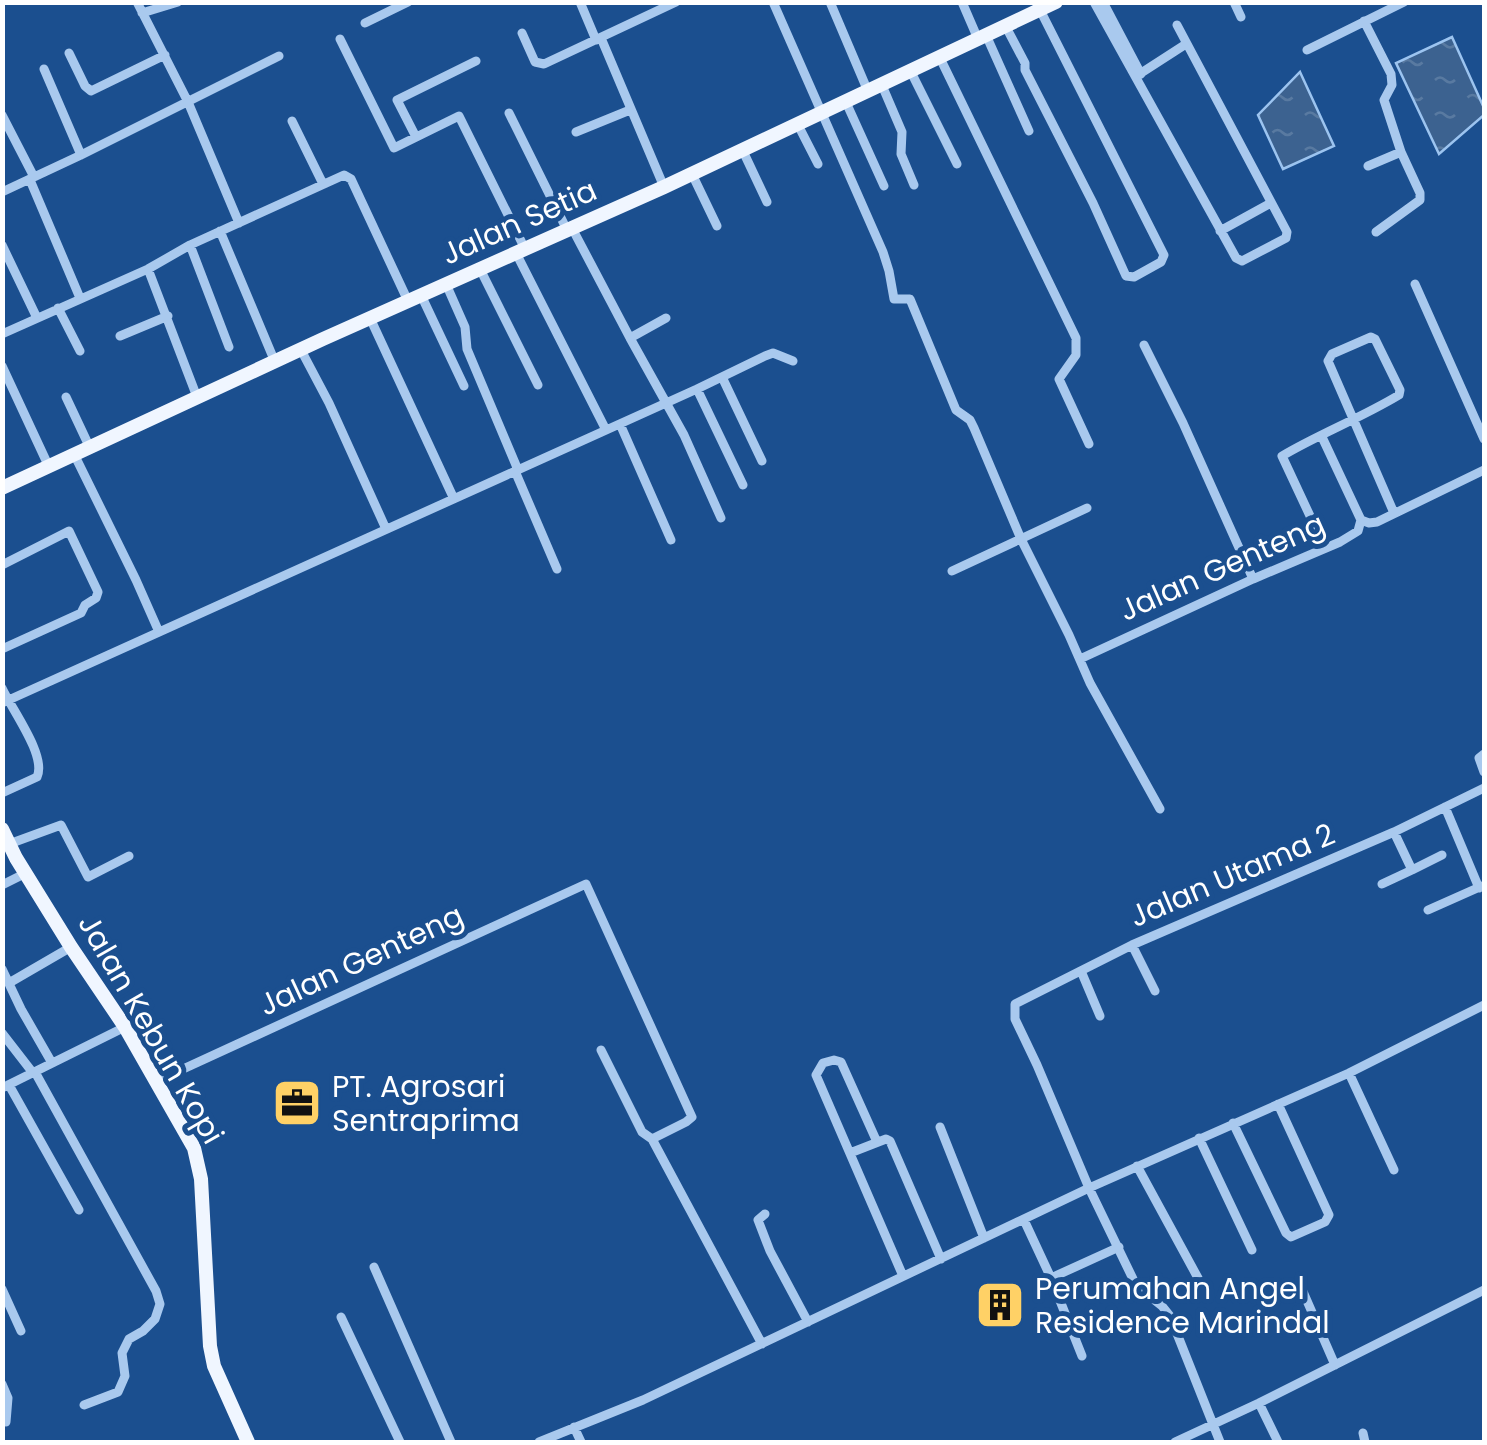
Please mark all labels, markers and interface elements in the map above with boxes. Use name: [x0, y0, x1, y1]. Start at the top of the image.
street label: Jalan Setia: [435, 169, 603, 275]
street label: Jalan Genteng: [1112, 502, 1332, 632]
street label: Jalan Utama 2: [1123, 812, 1341, 938]
street label: Jalan Genteng: [252, 894, 470, 1026]
street label: Jalan Kebun Kopi: [68, 906, 234, 1152]
place label: PT. Agrosari Sentraprima: [332, 1065, 520, 1142]
office icon: PT. Agrosari Sentraprima: [271, 1077, 323, 1129]
place label: Perumahan Angel Residence Marindal: [1035, 1267, 1330, 1344]
building icon: Perumahan Angel Residence Marindal: [974, 1279, 1026, 1331]

